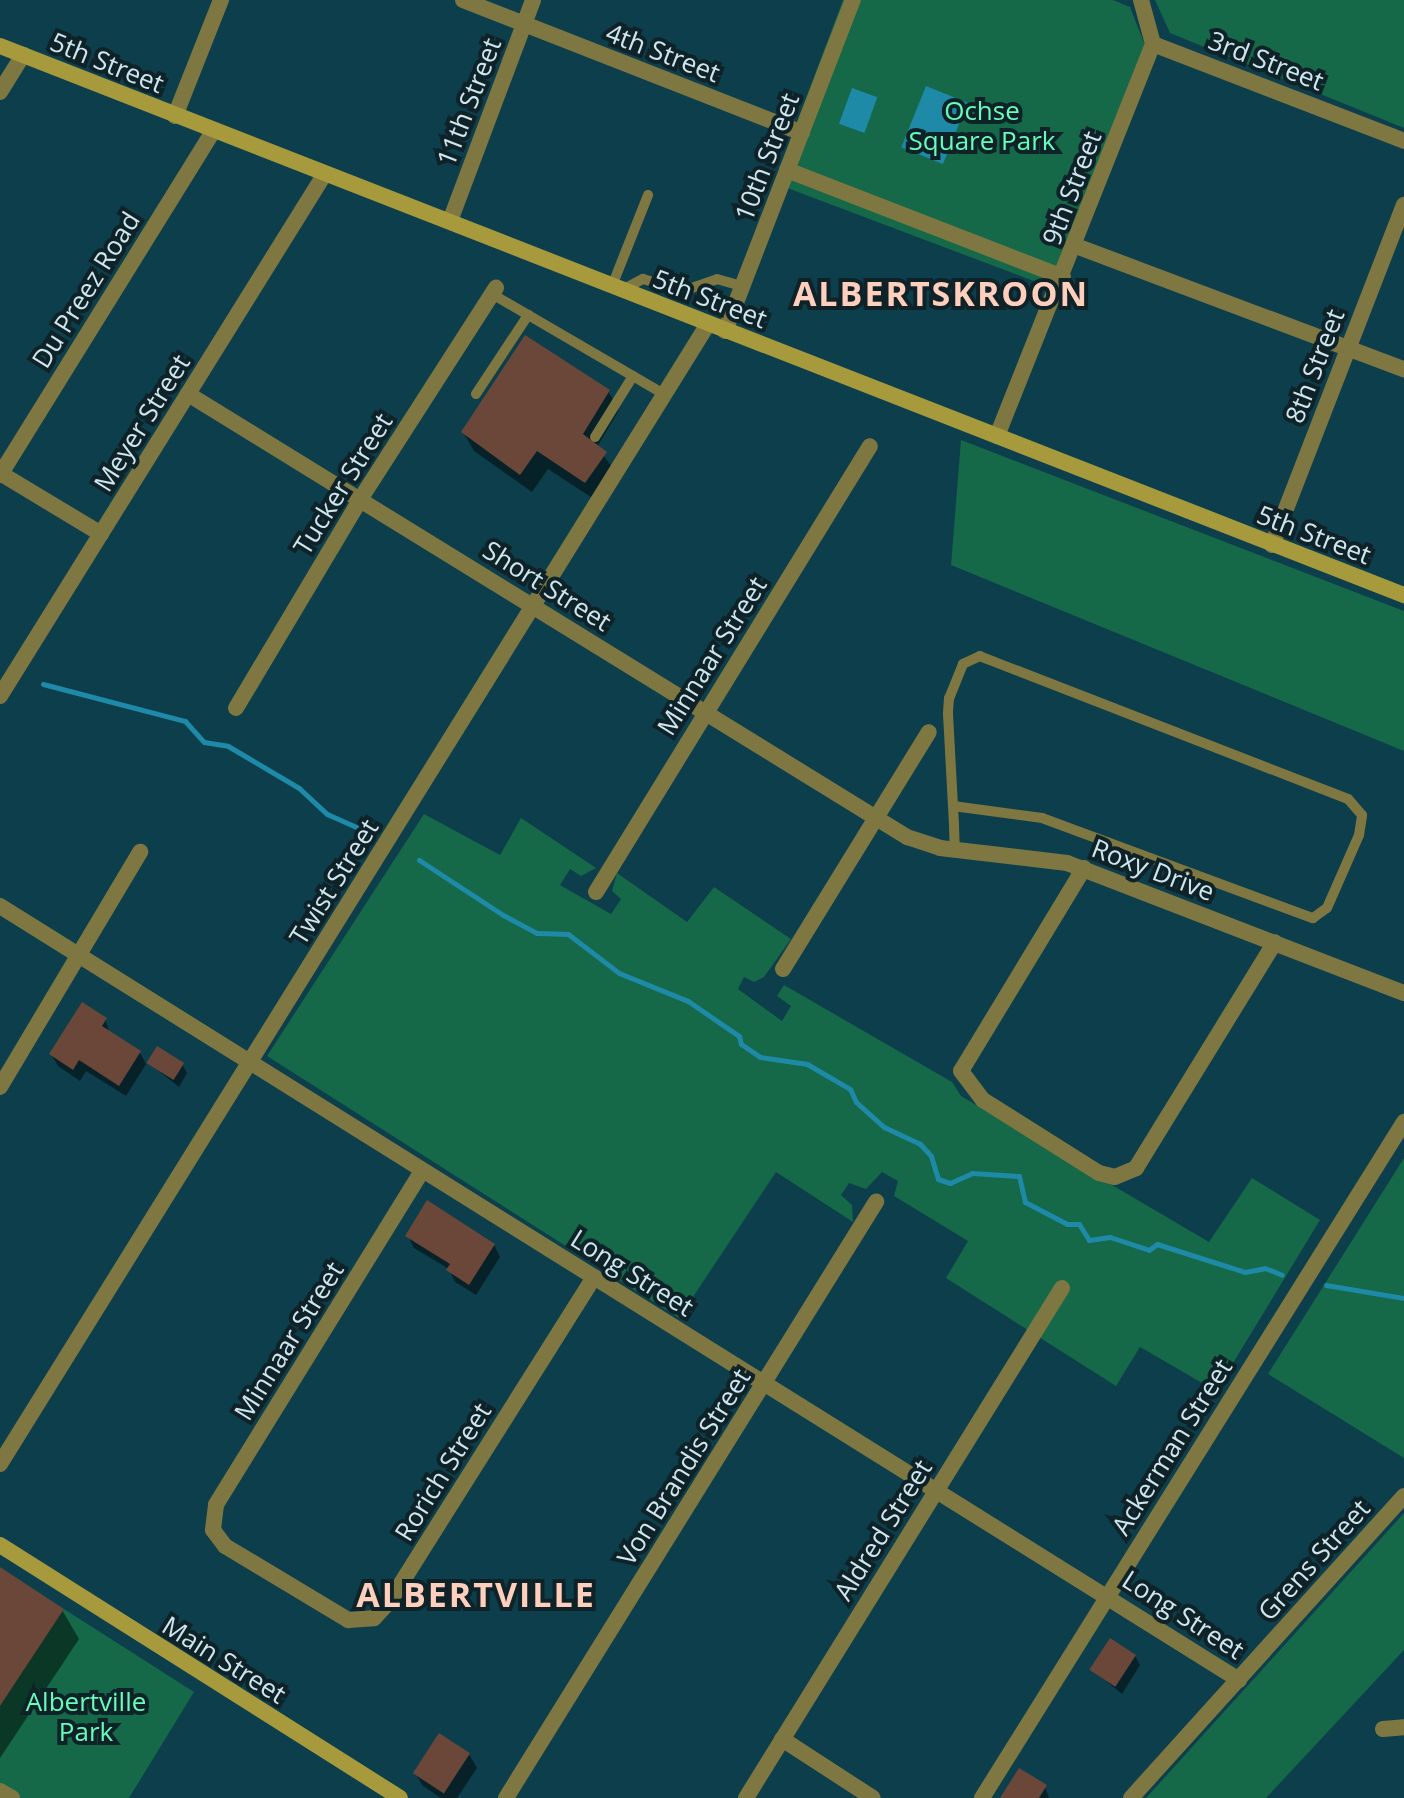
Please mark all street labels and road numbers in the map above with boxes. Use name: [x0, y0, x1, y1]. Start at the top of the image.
street label: 4th Street: [602, 17, 724, 89]
street label: 3rd Street: [1204, 25, 1328, 97]
street label: 5th Street: [46, 26, 168, 100]
street label: 11th Street: [430, 34, 508, 170]
street label: 10th Street: [728, 89, 806, 225]
street label: 9th Street: [1036, 127, 1108, 249]
street label: Du Preez Road: [26, 206, 146, 374]
street label: 5th Street: [649, 263, 771, 335]
street label: 8th Street: [1279, 305, 1351, 427]
street label: Meyer Street: [88, 349, 196, 497]
street label: Tucker Street: [287, 407, 399, 561]
street label: 5th Street: [1253, 499, 1375, 571]
street label: Short Street: [477, 534, 617, 638]
street label: Minnaar Street: [651, 571, 773, 741]
street label: Twist Street: [283, 813, 385, 951]
street label: Roxy Drive: [1087, 832, 1219, 908]
street label: Long Street: [565, 1223, 699, 1323]
street label: Minnaar Street: [228, 1256, 350, 1426]
street label: Ackerman Street: [1105, 1353, 1239, 1541]
street label: Von Brandis Street: [611, 1363, 757, 1571]
street label: Rorich Street: [388, 1397, 498, 1547]
street label: Aldred Street: [828, 1454, 938, 1606]
street label: Grens Street: [1252, 1493, 1376, 1627]
street label: Long Street: [1116, 1564, 1250, 1666]
street label: Main Street: [156, 1610, 292, 1710]

